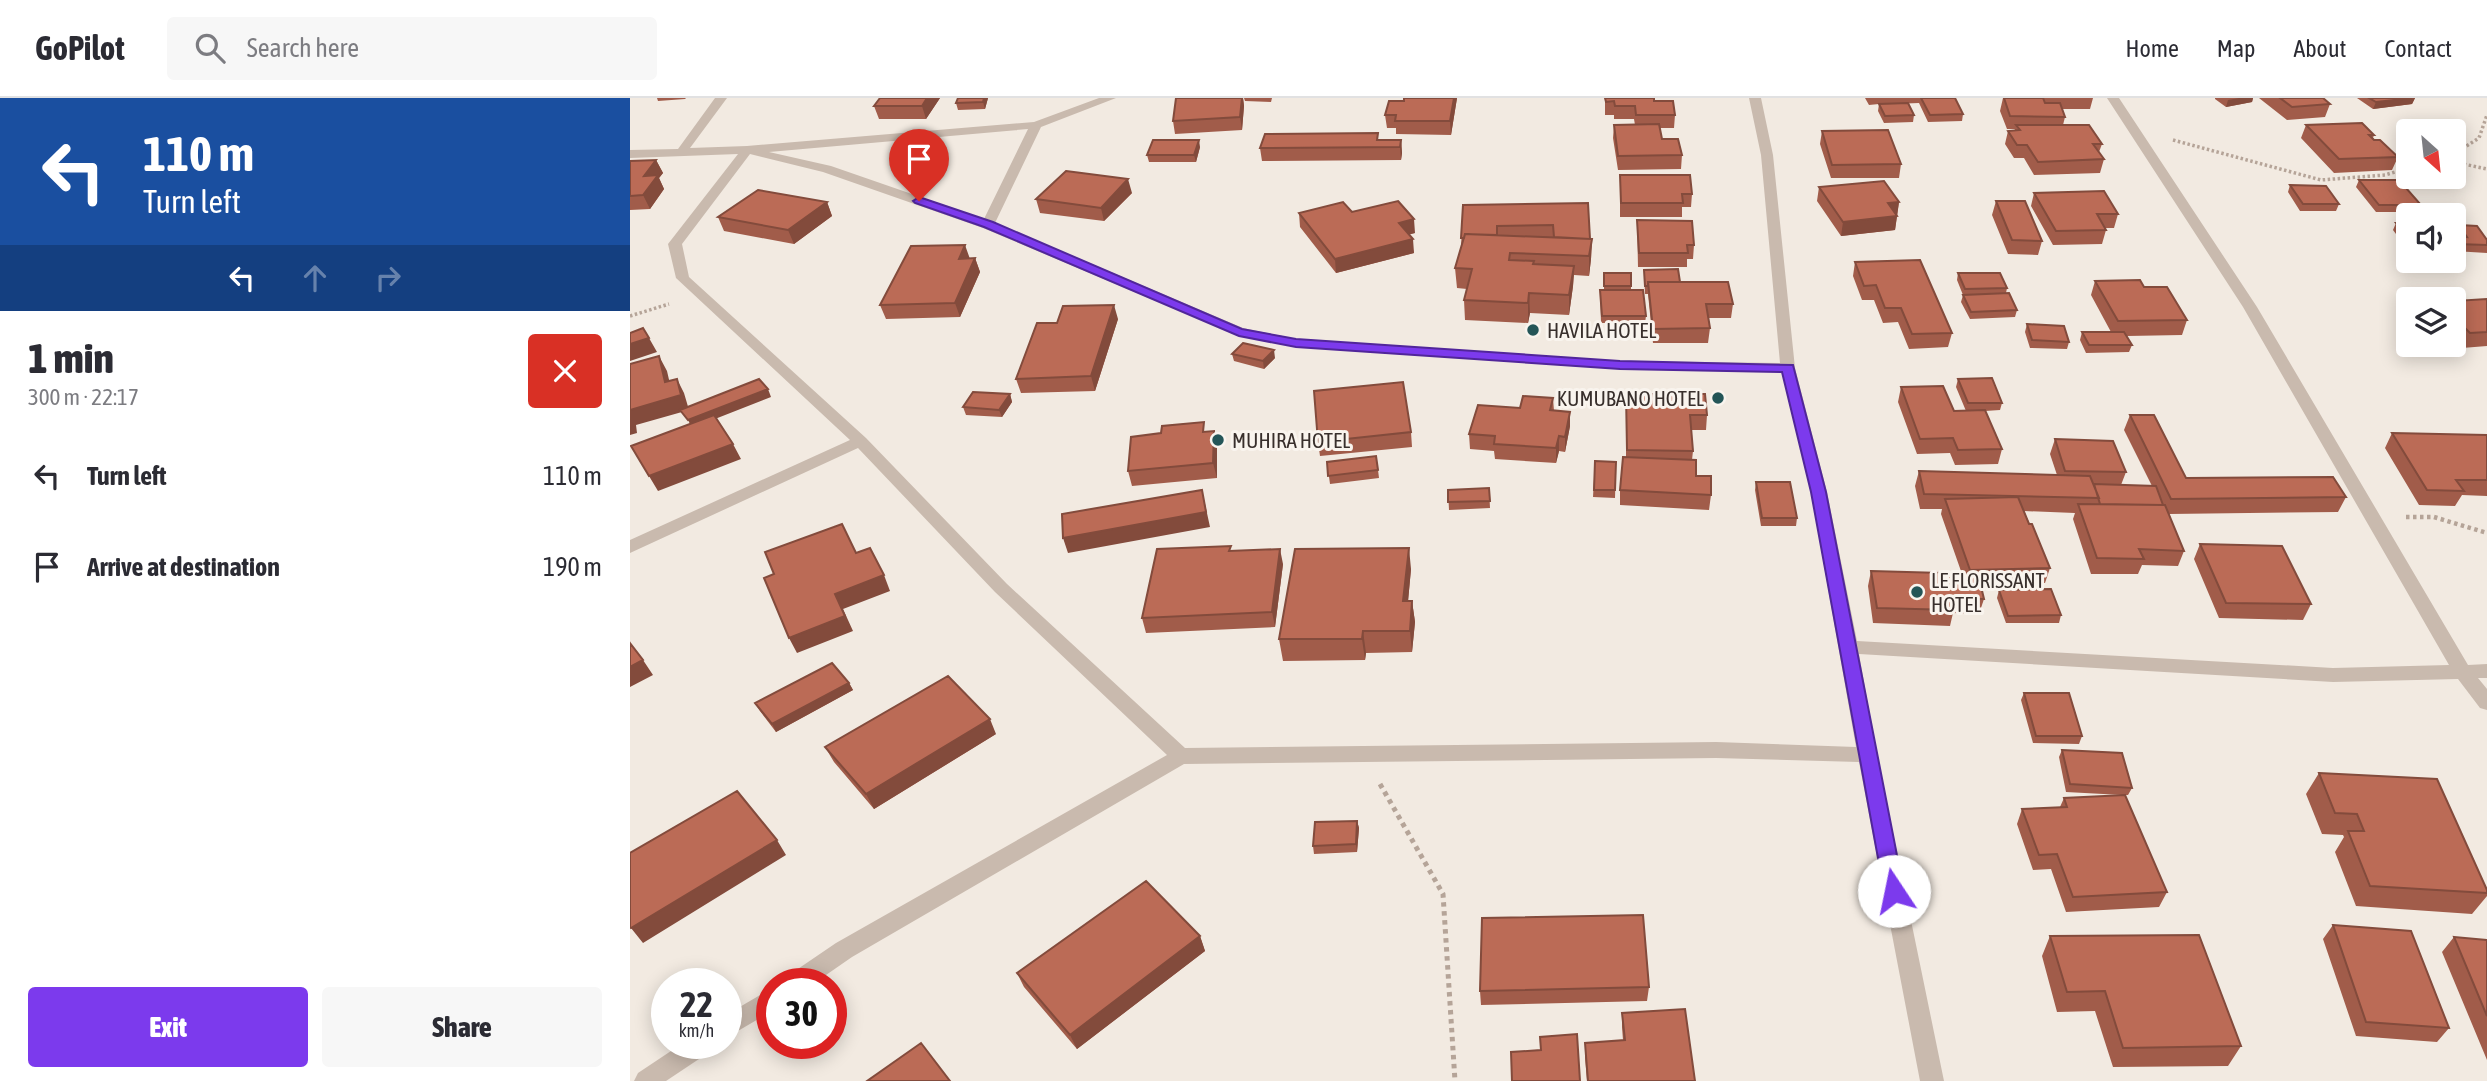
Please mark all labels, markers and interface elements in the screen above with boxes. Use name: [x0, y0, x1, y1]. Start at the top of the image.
search box: [167, 17, 657, 80]
text: GoPilot: [35, 29, 125, 67]
icon: search: [191, 29, 229, 67]
text: Search here: [247, 33, 359, 63]
text: Home: [2125, 35, 2179, 62]
text: Map: [2217, 35, 2255, 62]
text: About: [2293, 35, 2346, 62]
text: Contact: [2384, 35, 2452, 62]
north arrow: [2396, 119, 2466, 189]
map controls: [2396, 119, 2466, 357]
text: 110 m: [143, 125, 254, 181]
icon: left: [28, 126, 119, 217]
pin: [889, 129, 949, 201]
icon: arrive: [900, 140, 938, 178]
text: Turn left: [143, 183, 241, 220]
button: sound: [2396, 203, 2466, 273]
icon: left: [223, 259, 261, 297]
icon: ahead: [296, 259, 334, 297]
icon: right: [369, 259, 407, 297]
button: layers: [2396, 287, 2466, 357]
place label: HAVILA HOTEL: [1547, 318, 1656, 342]
marker: HAVILA HOTEL: [1525, 322, 1541, 338]
text: 1 min: [28, 334, 114, 382]
button: close: [528, 334, 602, 408]
text: 300 m · 22:17: [28, 384, 139, 410]
place label: KUMUBANO HOTEL: [1557, 386, 1704, 410]
marker: KUMUBANO HOTEL: [1710, 390, 1726, 406]
place label: MUHIRA HOTEL: [1232, 428, 1350, 452]
marker: MUHIRA HOTEL: [1210, 432, 1226, 448]
icon: left: [28, 457, 66, 495]
text: Turn left: [87, 461, 167, 491]
text: 110 m: [543, 461, 602, 491]
icon: arrive: [28, 548, 66, 586]
text: Arrive at destination: [87, 552, 280, 582]
text: 190 m: [543, 552, 602, 582]
place label: LE FLORISSANT HOTEL: [1931, 568, 2045, 616]
marker: LE FLORISSANT HOTEL: [1909, 584, 1925, 600]
position arrow: [1857, 854, 1931, 928]
speed limit sign: 30: [756, 968, 847, 1059]
text: 22: [680, 984, 713, 1024]
button: Exit: [28, 987, 308, 1067]
button: Share: [322, 987, 602, 1067]
text: km/h: [679, 1020, 714, 1041]

